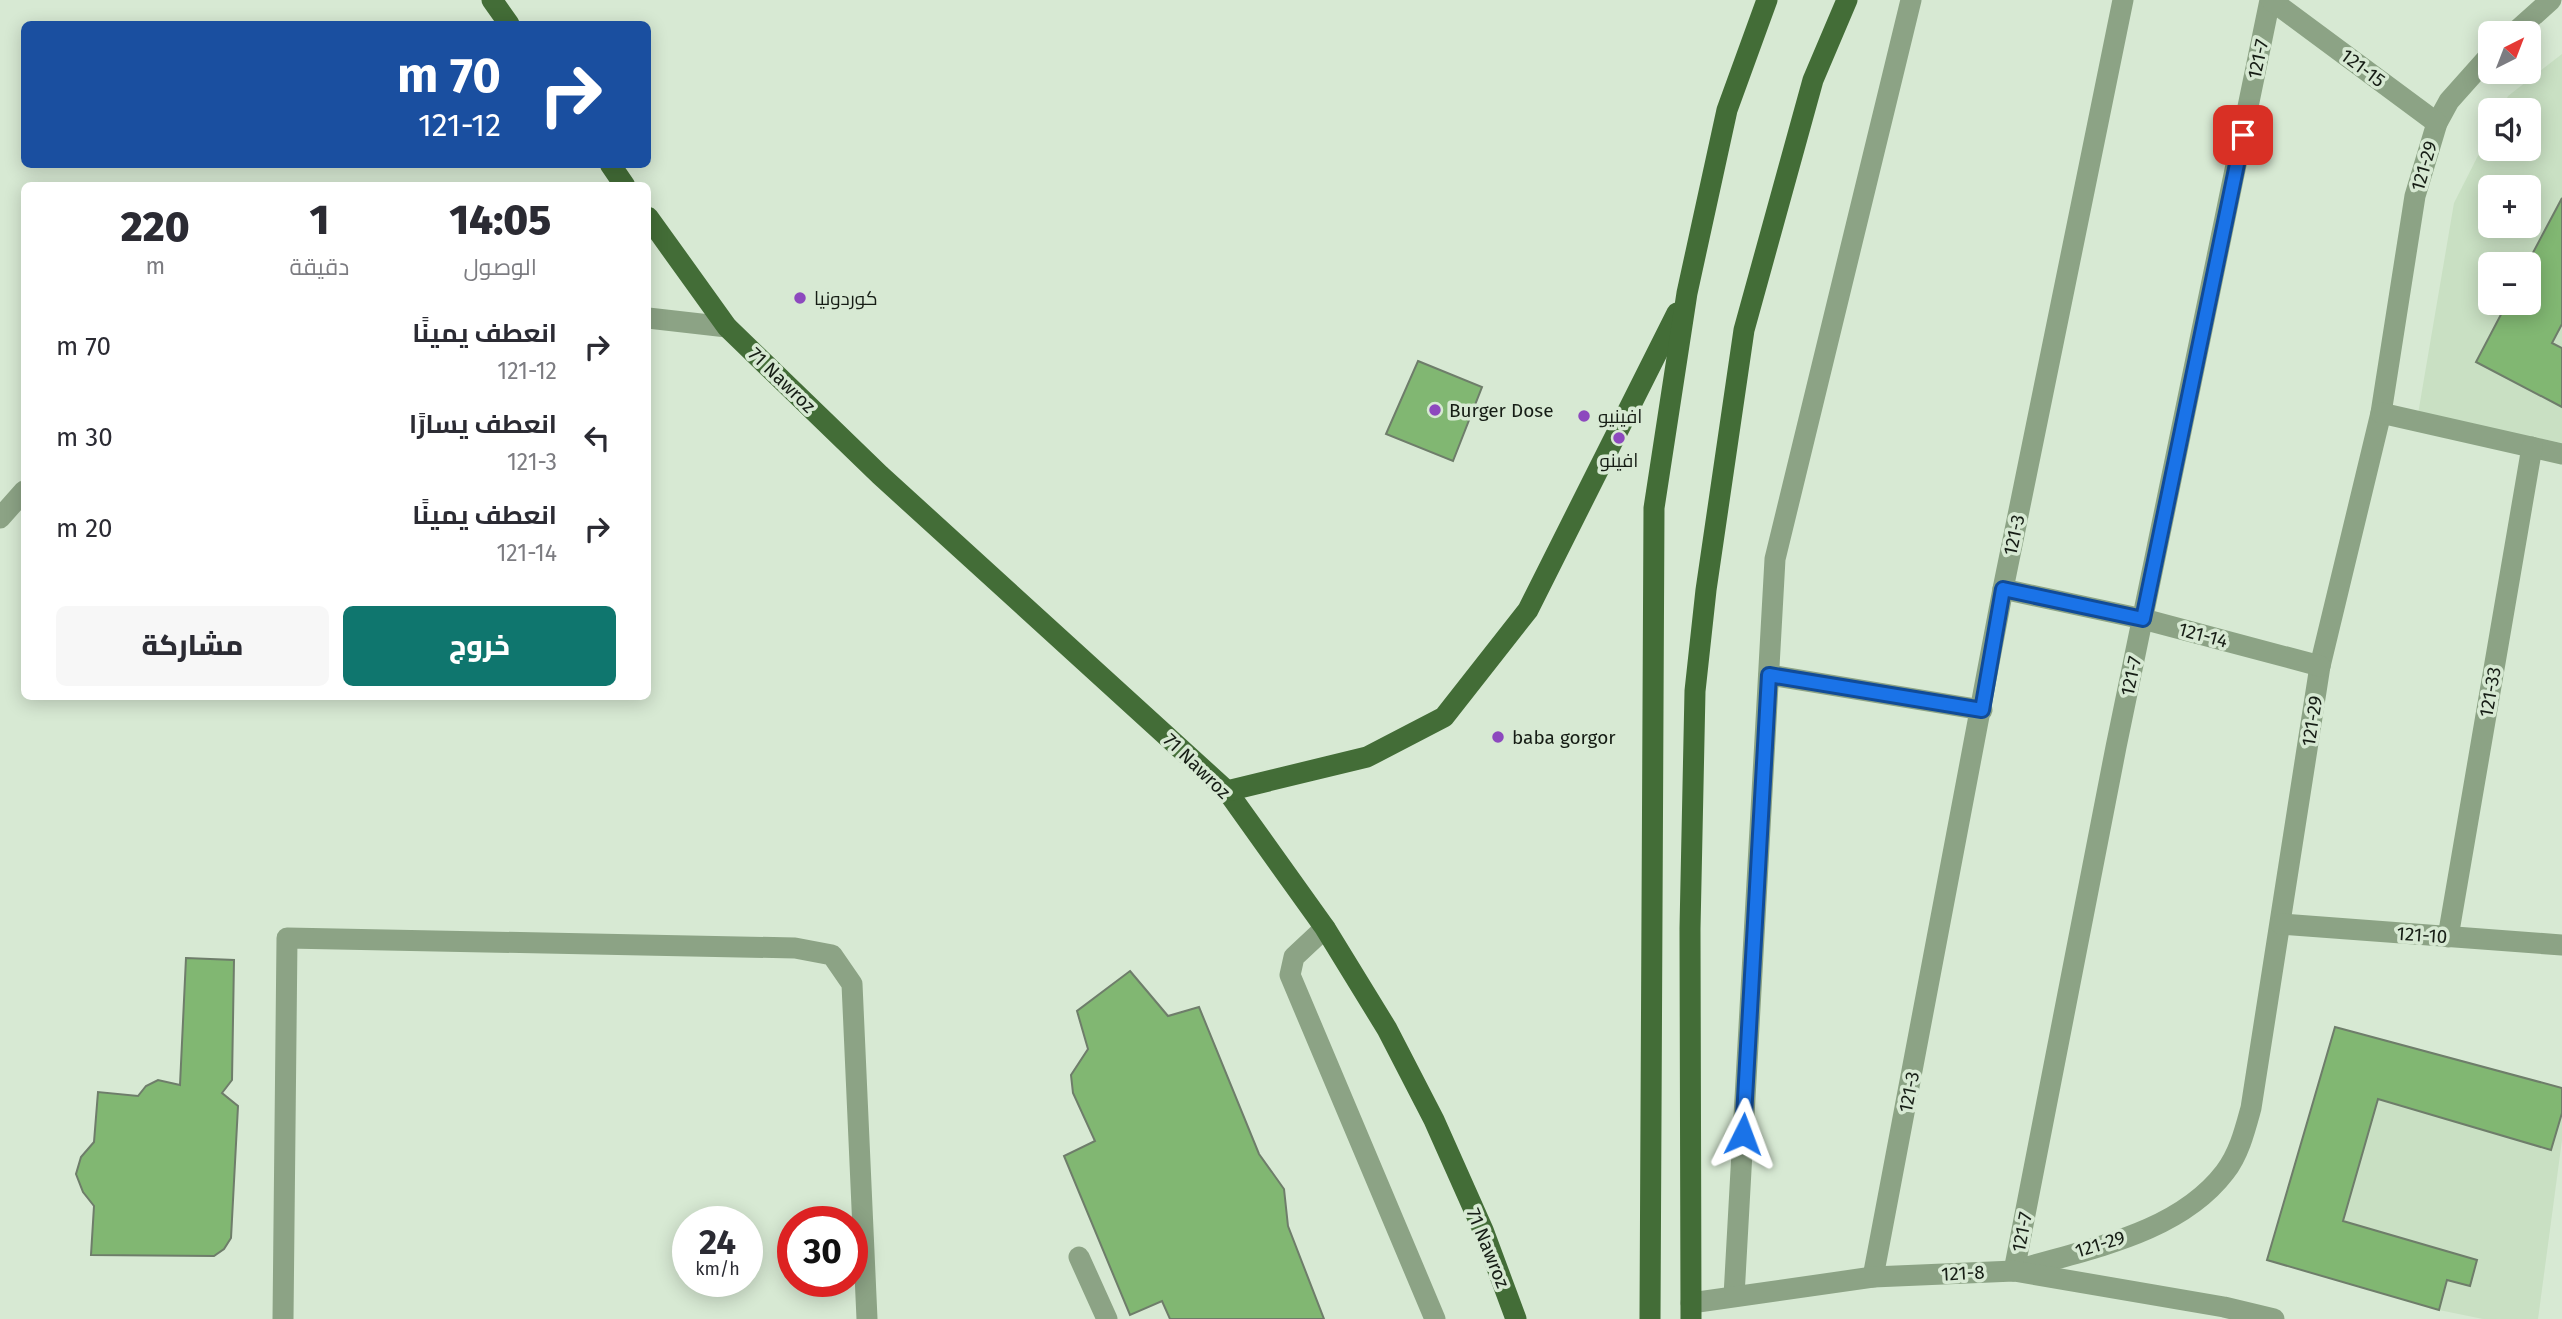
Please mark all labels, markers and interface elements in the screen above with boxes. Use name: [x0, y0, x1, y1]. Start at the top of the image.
north arrow: [2478, 21, 2541, 84]
map controls: [2478, 21, 2541, 315]
street label: 121-7: [2243, 37, 2273, 81]
street label: 121-15: [2336, 44, 2390, 92]
text: 70 m: [397, 46, 501, 105]
icon: right: [525, 49, 616, 140]
button: sound: [2478, 98, 2541, 161]
pin: [2213, 105, 2273, 165]
text: 121-12: [418, 106, 501, 144]
icon: arrive: [2224, 116, 2262, 154]
street label: 121-29: [2406, 138, 2442, 194]
button: +: [2478, 175, 2541, 238]
text: 1: [310, 195, 329, 245]
text: 14:05: [449, 195, 551, 245]
text: 220: [121, 202, 190, 252]
text: m: [145, 252, 165, 280]
button: −: [2478, 252, 2541, 315]
text: دقيقة: [290, 253, 349, 281]
text: الوصول: [464, 253, 537, 281]
place label: كوردونيا: [814, 287, 878, 310]
marker: كوردونيا: [792, 290, 808, 306]
text: انعطف يمينًا: [412, 318, 557, 349]
icon: right: [578, 328, 616, 366]
text: 70 m: [56, 331, 111, 362]
street label: 71 Nawroz: [744, 342, 820, 418]
text: 121-12: [497, 357, 557, 385]
place label: Burger Dose: [1449, 399, 1554, 422]
marker: Burger Dose: [1427, 402, 1443, 418]
place label: افينيو: [1598, 405, 1642, 428]
marker: افينيو: [1576, 408, 1592, 424]
text: انعطف يسارًا: [409, 409, 557, 440]
icon: left: [578, 419, 616, 457]
text: 30 m: [56, 422, 113, 453]
marker: افينو: [1611, 430, 1627, 446]
text: 121-3: [507, 448, 557, 476]
place label: افينو: [1600, 449, 1638, 472]
text: انعطف يمينًا: [412, 500, 557, 531]
icon: right: [578, 510, 616, 548]
street label: 121-3: [1998, 512, 2030, 558]
text: 20 m: [56, 513, 113, 544]
text: 121-14: [496, 539, 557, 567]
button: مشاركة: [56, 606, 329, 686]
button: خروج: [343, 606, 616, 686]
street label: 121-14: [2176, 617, 2230, 653]
street label: 121-7: [2116, 654, 2146, 698]
street label: 121-33: [2474, 665, 2506, 719]
street label: 121-29: [2297, 694, 2327, 748]
place label: baba gorgor: [1512, 726, 1616, 749]
street label: 71 Nawroz: [1159, 728, 1235, 804]
marker: baba gorgor: [1490, 729, 1506, 745]
street label: 121-10: [2396, 922, 2448, 948]
street label: 121-3: [1894, 1069, 1924, 1115]
position arrow: [1706, 1097, 1780, 1171]
street label: 71 Nawroz: [1462, 1205, 1514, 1291]
speed limit sign: 30: [777, 1206, 868, 1297]
street label: 121-7: [2007, 1210, 2037, 1254]
text: 24: [699, 1221, 736, 1263]
street label: 121-29: [2072, 1226, 2128, 1262]
text: km/h: [695, 1258, 740, 1280]
street label: 121-8: [1941, 1260, 1985, 1286]

